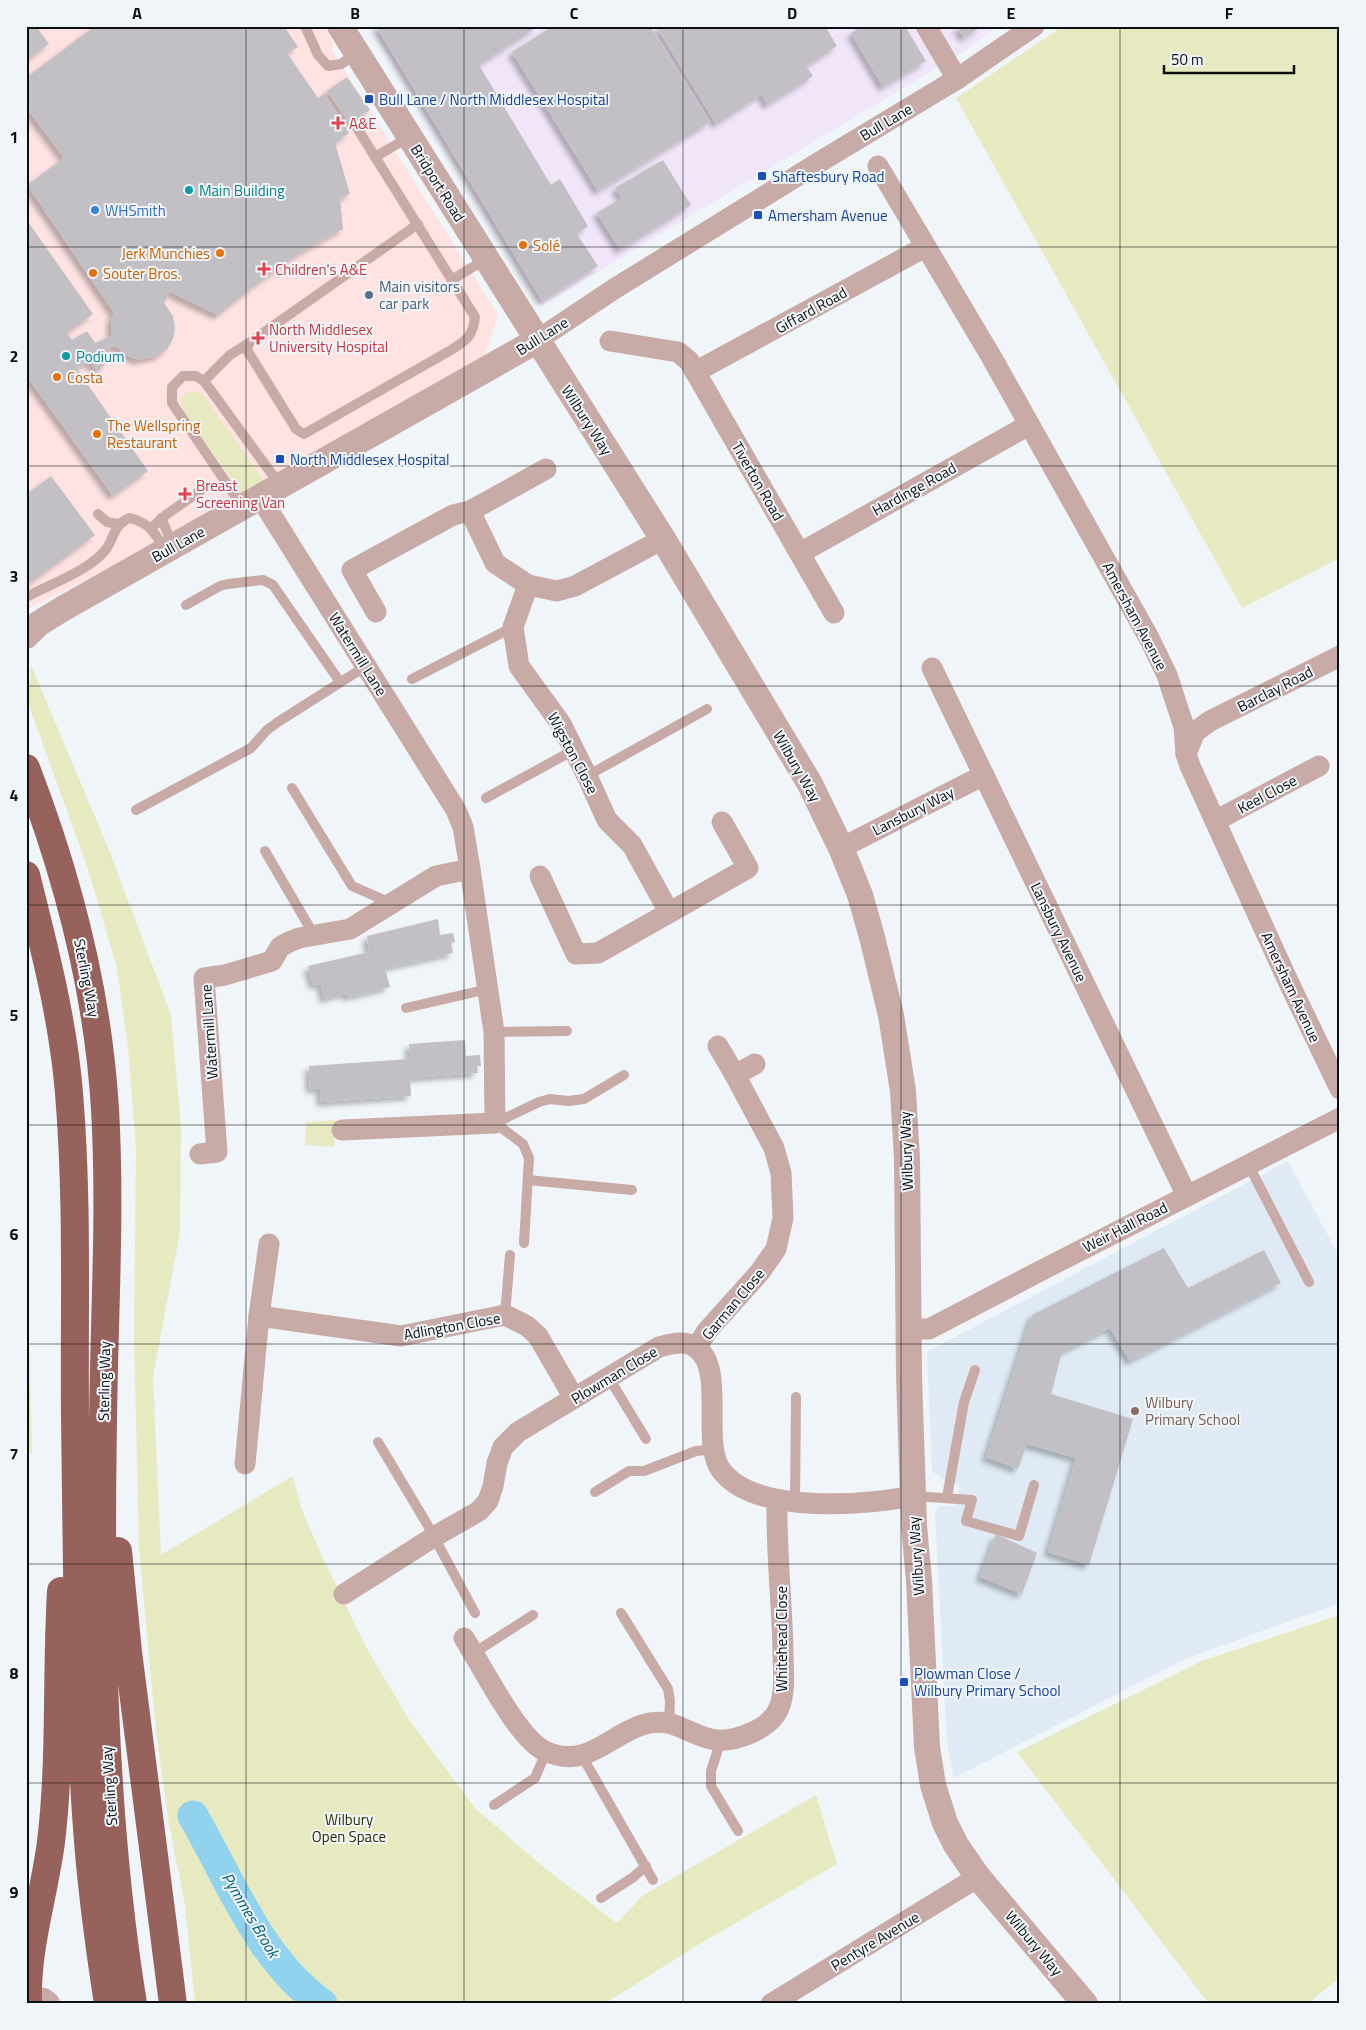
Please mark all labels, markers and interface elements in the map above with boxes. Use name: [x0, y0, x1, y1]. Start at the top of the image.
text: A: [132, 1, 142, 25]
text: B: [350, 1, 360, 25]
text: C: [570, 1, 579, 25]
text: D: [787, 1, 797, 25]
text: E: [1007, 1, 1016, 25]
text: F: [1225, 1, 1234, 25]
scale bar: [1164, 42, 1294, 74]
text: 50 m: [1171, 48, 1204, 71]
place label: Bull Lane / North Middlesex Hospital: [379, 88, 609, 111]
marker: Bull Lane / North Middlesex Hospital: [363, 93, 375, 105]
street label: Bull Lane: [855, 97, 917, 147]
place label: A&E: [349, 112, 377, 135]
marker: A&E: [331, 116, 345, 130]
text: 1: [10, 125, 18, 149]
street label: Bridport Road: [405, 140, 471, 226]
place label: Shaftesbury Road: [772, 165, 885, 188]
marker: Shaftesbury Road: [756, 170, 768, 182]
place label: Main Building: [199, 179, 285, 202]
marker: Main Building: [183, 184, 195, 196]
place label: WHSmith: [105, 199, 166, 222]
marker: WHSmith: [89, 204, 101, 216]
place label: Amersham Avenue: [768, 204, 888, 227]
marker: Amersham Avenue: [752, 209, 764, 221]
place label: Solé: [533, 234, 560, 257]
marker: Solé: [517, 239, 529, 251]
place label: Jerk Munchies: [121, 242, 210, 265]
marker: Jerk Munchies: [214, 247, 226, 259]
place label: Children's A&E: [275, 258, 367, 281]
place label: Souter Bros.: [103, 262, 181, 285]
marker: Children's A&E: [257, 262, 271, 276]
marker: Souter Bros.: [87, 267, 99, 279]
place label: Main visitors car park: [379, 275, 460, 315]
street label: Giffard Road: [771, 281, 851, 339]
marker: Main visitors car park: [363, 289, 375, 301]
street label: Bull Lane: [511, 311, 573, 361]
place label: North Middlesex University Hospital: [269, 318, 388, 358]
marker: North Middlesex University Hospital: [251, 331, 265, 345]
text: 2: [10, 344, 18, 368]
place label: Podium: [76, 345, 124, 368]
marker: Podium: [60, 350, 72, 362]
place label: Costa: [67, 366, 103, 389]
marker: Costa: [51, 371, 63, 383]
street label: Wilbury Way: [556, 380, 618, 460]
place label: The Wellspring Restaurant: [107, 414, 201, 454]
marker: The Wellspring Restaurant: [91, 428, 103, 440]
street label: Tiverton Road: [726, 437, 790, 525]
place label: North Middlesex Hospital: [290, 448, 450, 471]
marker: North Middlesex Hospital: [274, 453, 286, 465]
street label: Hardinge Road: [868, 456, 960, 522]
place label: Breast Screening Van: [196, 474, 285, 514]
marker: Breast Screening Van: [178, 487, 192, 501]
street label: Bull Lane: [147, 520, 209, 568]
street label: Amersham Avenue: [1097, 558, 1173, 674]
text: 3: [10, 564, 18, 588]
street label: Watermill Lane: [323, 608, 393, 700]
street label: Barclay Road: [1233, 660, 1317, 718]
street label: Wigston Close: [542, 708, 604, 798]
street label: Wilbury Way: [767, 726, 827, 806]
street label: Keel Close: [1233, 769, 1301, 819]
street label: Lansbury Way: [868, 781, 958, 841]
text: 4: [10, 783, 19, 807]
street label: Lansbury Avenue: [1025, 878, 1093, 986]
street label: Amersham Avenue: [1255, 928, 1327, 1046]
street label: Sterling Way: [68, 937, 106, 1019]
street label: Watermill Lane: [194, 984, 224, 1080]
text: 5: [10, 1003, 19, 1027]
street label: Wilbury Way: [893, 1111, 919, 1191]
street label: Weir Hall Road: [1078, 1196, 1172, 1258]
text: 6: [10, 1222, 19, 1246]
street label: Garman Close: [696, 1263, 770, 1345]
street label: Adlington Close: [402, 1306, 502, 1346]
street label: Plowman Close: [566, 1340, 662, 1410]
street label: Sterling Way: [92, 1341, 116, 1421]
place label: Wilbury Primary School: [1145, 1391, 1240, 1431]
marker: Wilbury Primary School: [1129, 1405, 1141, 1417]
text: 7: [10, 1442, 18, 1466]
street label: Wilbury Way: [902, 1516, 930, 1596]
street label: Whitehead Close: [770, 1586, 793, 1692]
text: 8: [10, 1661, 19, 1685]
place label: Plowman Close / Wilbury Primary School: [914, 1662, 1061, 1702]
marker: Plowman Close / Wilbury Primary School: [898, 1676, 910, 1688]
street label: Sterling Way: [95, 1745, 123, 1827]
park label: Wilbury Open Space: [312, 1808, 386, 1848]
water label: Pymmes Brook: [216, 1868, 287, 1964]
text: 9: [10, 1880, 19, 1904]
street label: Pentyre Avenue: [826, 1905, 924, 1977]
street label: Wilbury Way: [1000, 1905, 1068, 1981]

